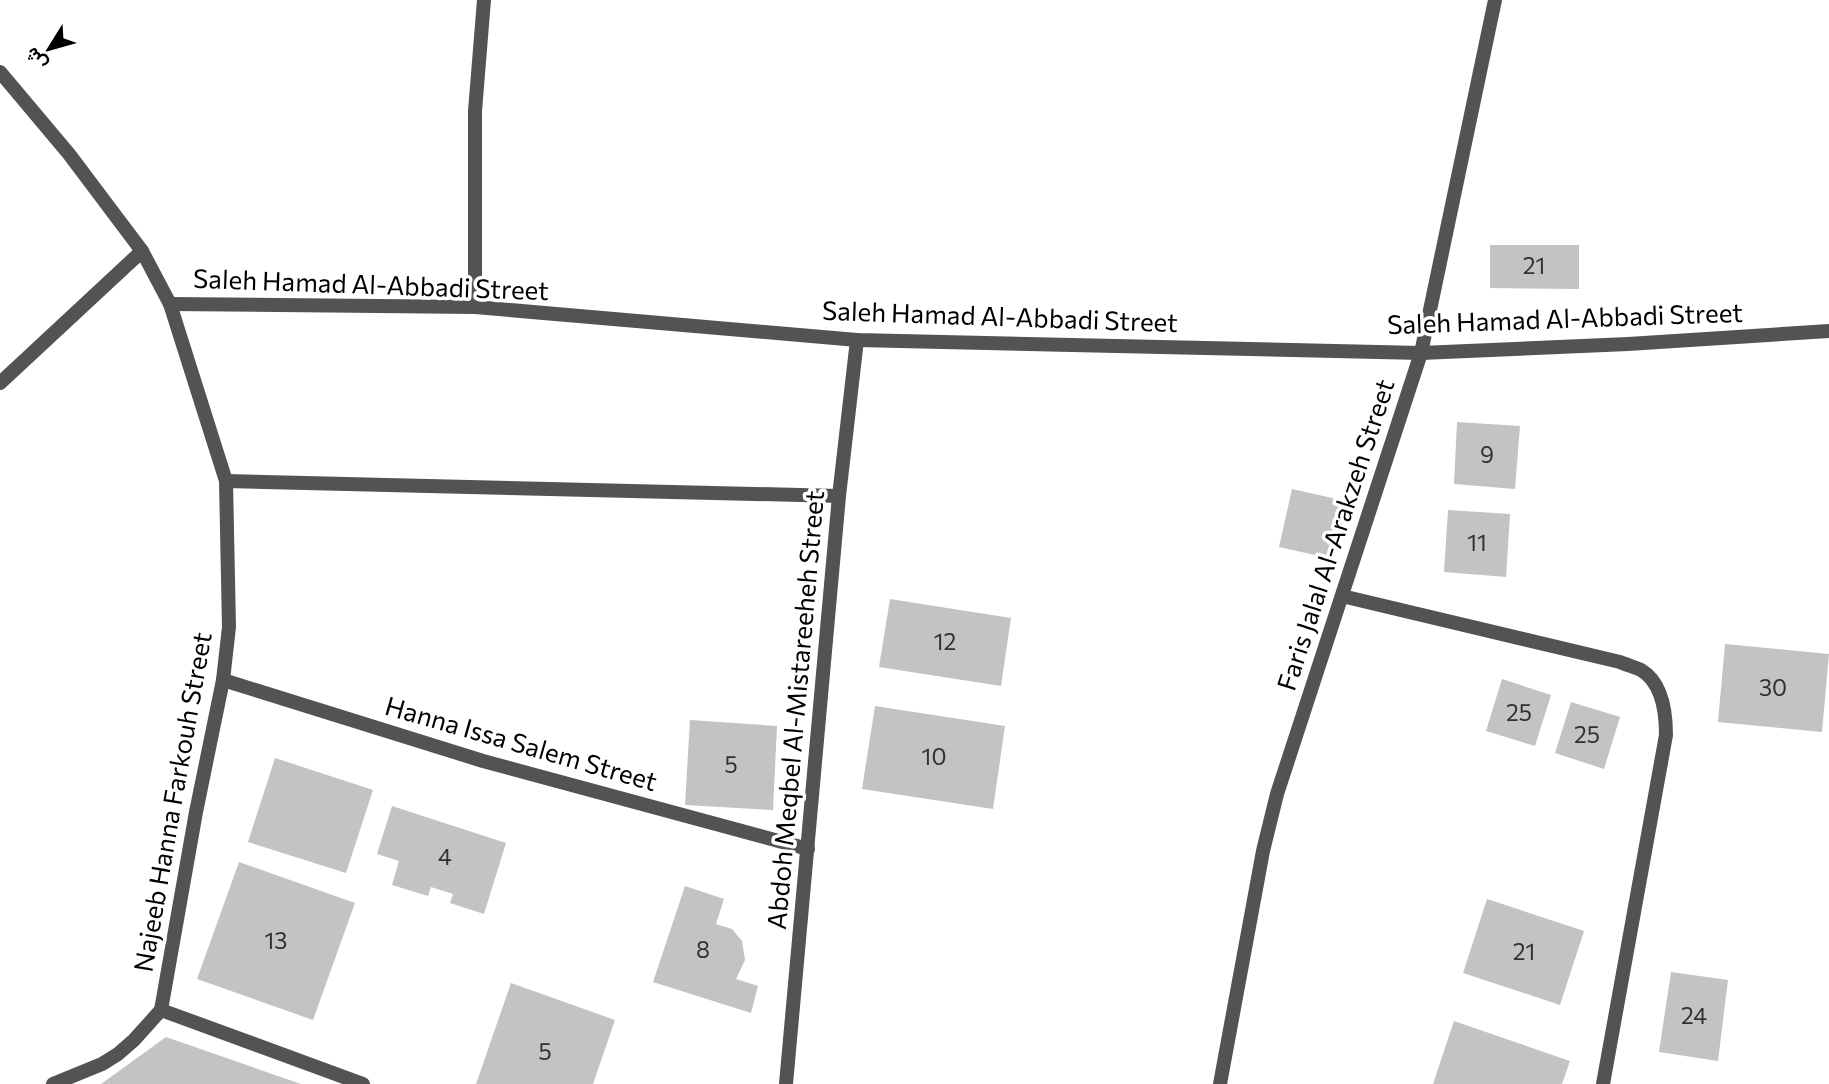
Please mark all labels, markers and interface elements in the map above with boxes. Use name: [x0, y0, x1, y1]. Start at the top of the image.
north arrow: [14, 14, 84, 84]
text: ش: [19, 43, 52, 76]
house number: 21: [1523, 251, 1545, 279]
street label: Saleh Hamad Al-Abbadi Street: [193, 262, 549, 305]
street label: Saleh Hamad Al-Abbadi Street: [822, 294, 1178, 337]
street label: Saleh Hamad Al-Abbadi Street: [1387, 296, 1743, 339]
street label: Faris Jalal Al-Arakzeh Street: [1270, 375, 1400, 694]
house number: 9: [1480, 440, 1494, 468]
street label: Abdoh Meqbel Al-Mistareeheh Street: [760, 489, 829, 931]
house number: 11: [1467, 528, 1487, 556]
house number: 12: [934, 627, 956, 655]
street label: Najeeb Hanna Farkouh Street: [126, 629, 217, 974]
house number: 30: [1759, 673, 1787, 701]
street label: Hanna Issa Salem Street: [382, 689, 661, 796]
house number: 25: [1506, 698, 1532, 726]
house number: 25: [1574, 720, 1600, 748]
house number: 10: [922, 742, 946, 770]
house number: 5: [724, 750, 738, 778]
house number: 4: [438, 842, 452, 870]
house number: 13: [265, 926, 287, 954]
house number: 8: [696, 935, 710, 963]
house number: 21: [1513, 937, 1535, 965]
house number: 24: [1681, 1001, 1707, 1029]
house number: 5: [538, 1037, 552, 1065]

